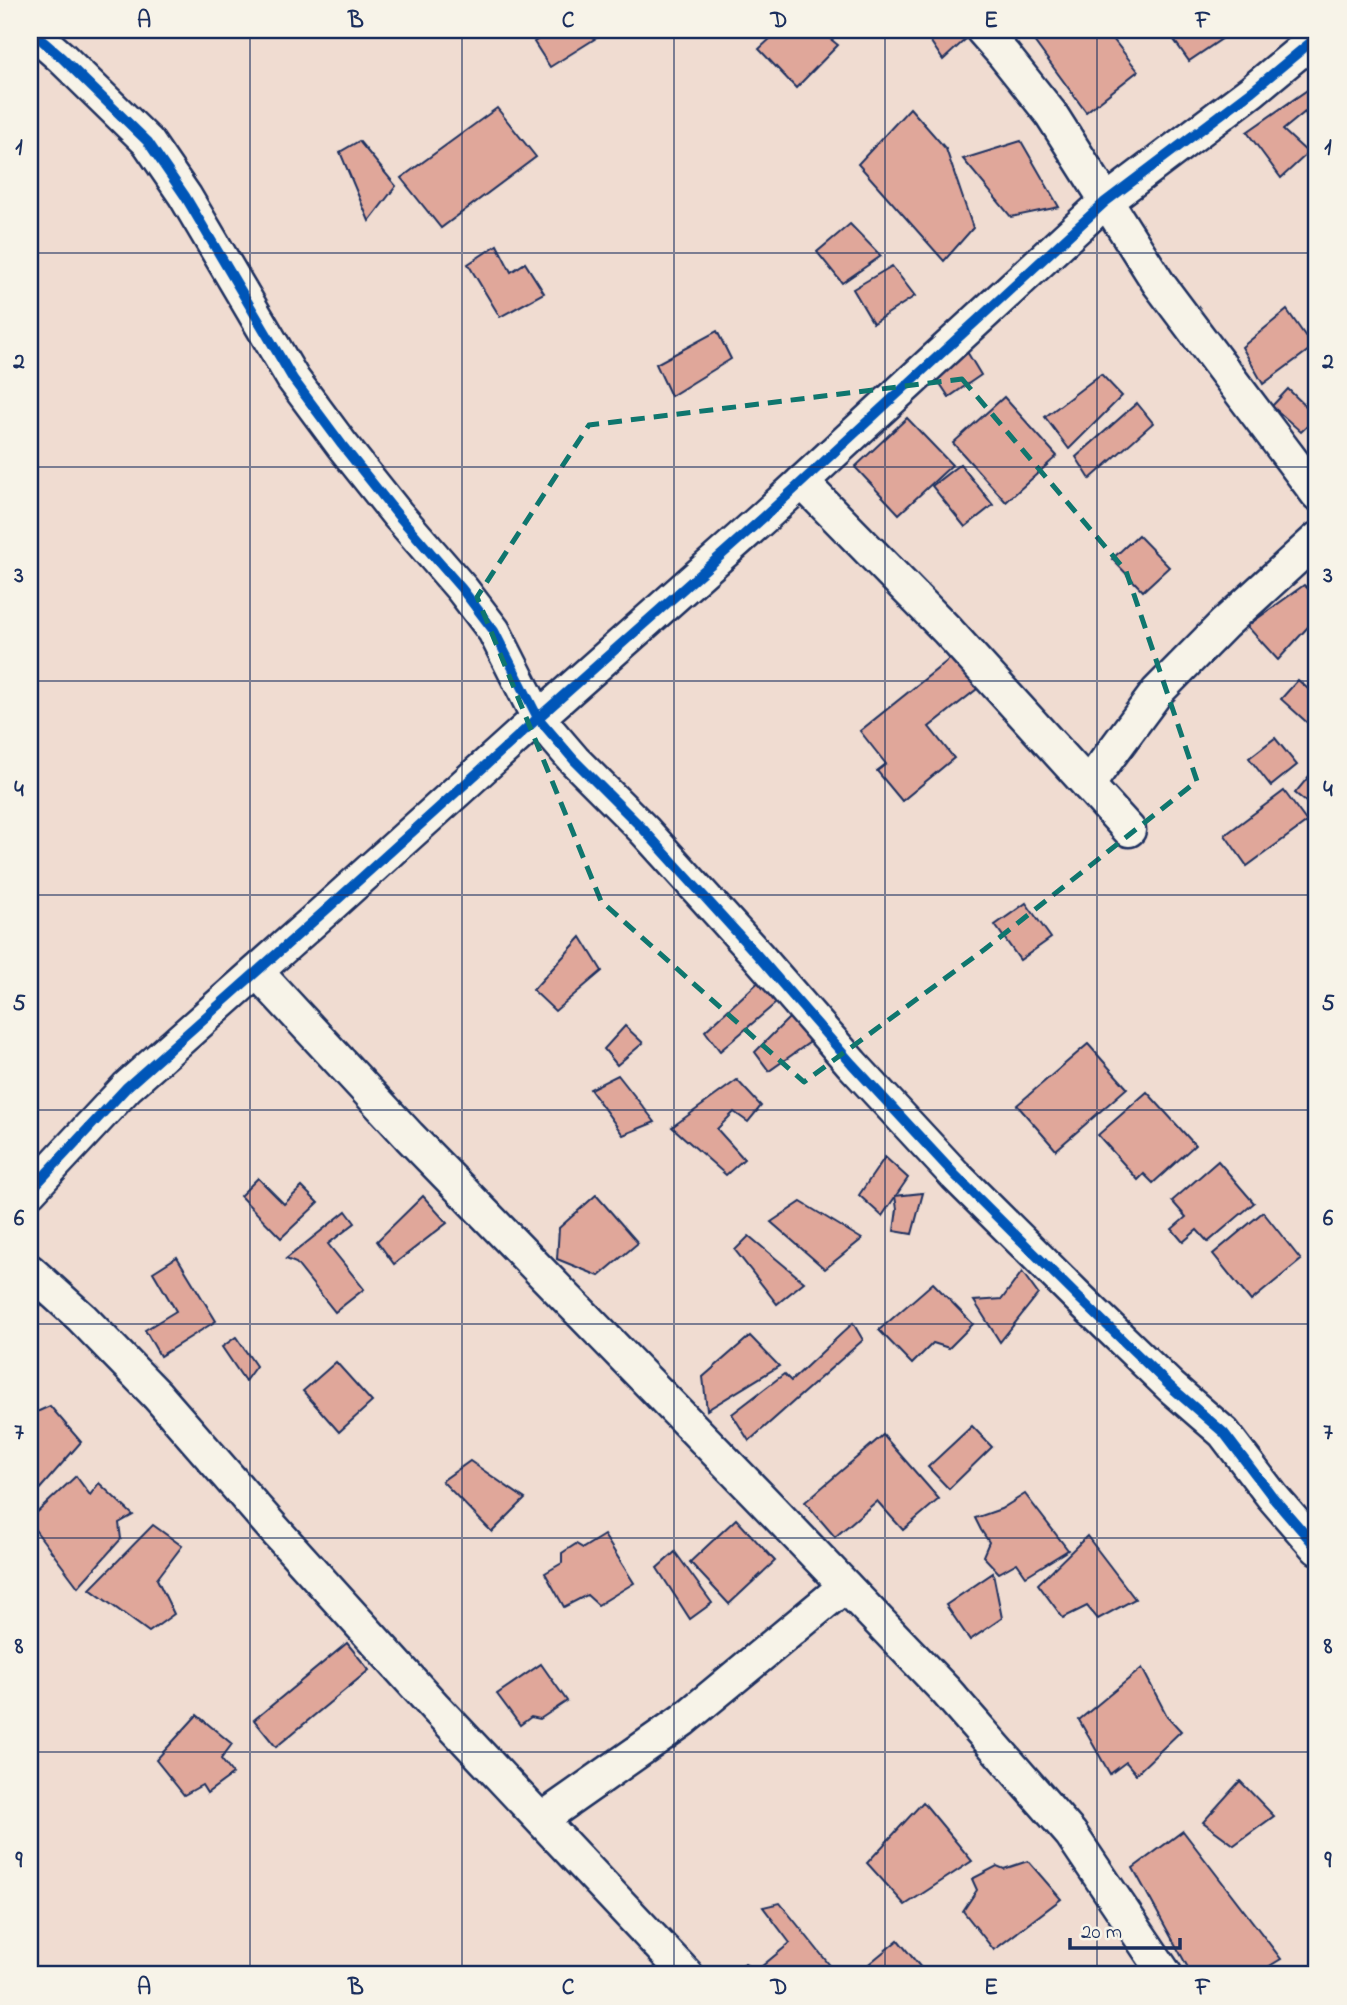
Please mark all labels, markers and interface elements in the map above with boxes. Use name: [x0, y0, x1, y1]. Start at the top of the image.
text: A: [137, 5, 151, 38]
text: B: [347, 5, 364, 38]
text: C: [562, 5, 575, 38]
text: D: [770, 5, 787, 38]
text: E: [984, 5, 998, 38]
text: F: [1195, 5, 1211, 38]
text: 1: [15, 132, 23, 165]
text: 1: [1324, 132, 1332, 165]
text: 2: [12, 346, 25, 379]
text: 2: [1321, 346, 1334, 379]
text: 3: [13, 560, 24, 593]
text: 3: [1322, 560, 1333, 593]
text: 4: [14, 774, 24, 807]
text: 4: [1323, 774, 1333, 807]
text: 5: [12, 988, 26, 1021]
text: 5: [1321, 988, 1335, 1021]
text: 6: [14, 1203, 25, 1236]
text: 6: [1323, 1203, 1334, 1236]
text: 7: [14, 1417, 24, 1450]
text: 7: [1323, 1417, 1333, 1450]
text: 8: [14, 1631, 24, 1664]
text: 8: [1323, 1631, 1333, 1664]
text: 9: [15, 1845, 24, 1878]
text: 9: [1324, 1845, 1333, 1878]
scale bar: [1070, 1907, 1181, 1951]
text: 20 m: [1081, 1918, 1122, 1948]
text: A: [137, 1972, 151, 2005]
text: B: [347, 1972, 364, 2005]
text: C: [562, 1972, 575, 2005]
text: D: [770, 1972, 787, 2005]
text: E: [984, 1972, 998, 2005]
text: F: [1195, 1972, 1211, 2005]

